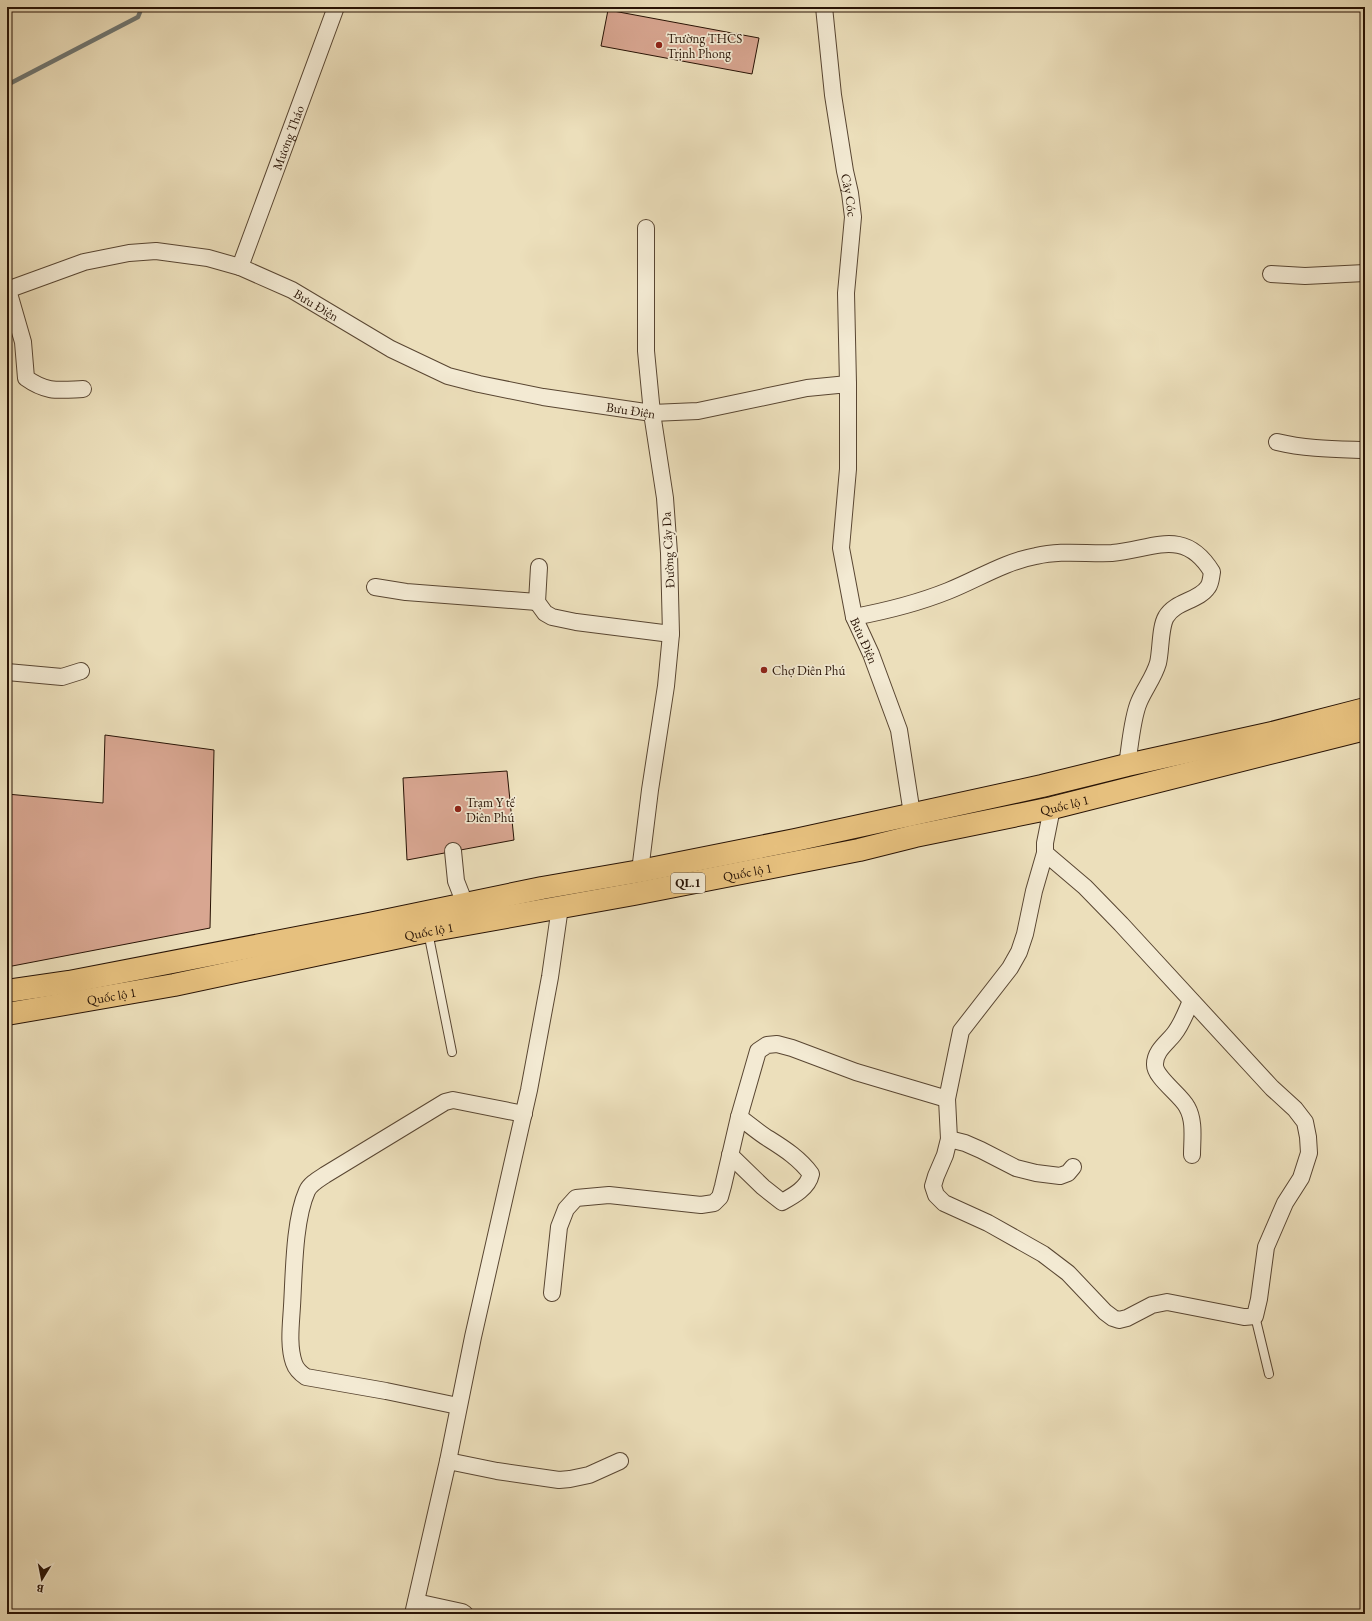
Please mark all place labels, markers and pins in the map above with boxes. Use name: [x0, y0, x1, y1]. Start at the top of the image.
place label: Trường THCS Trịnh Phong: [667, 30, 742, 62]
marker: Trường THCS Trịnh Phong: [654, 40, 664, 50]
place label: Chợ Diên Phú: [772, 662, 845, 679]
marker: Chợ Diên Phú: [759, 665, 769, 675]
place label: Trạm Y tế Diên Phú: [466, 794, 516, 826]
marker: Trạm Y tế Diên Phú: [453, 804, 463, 814]

